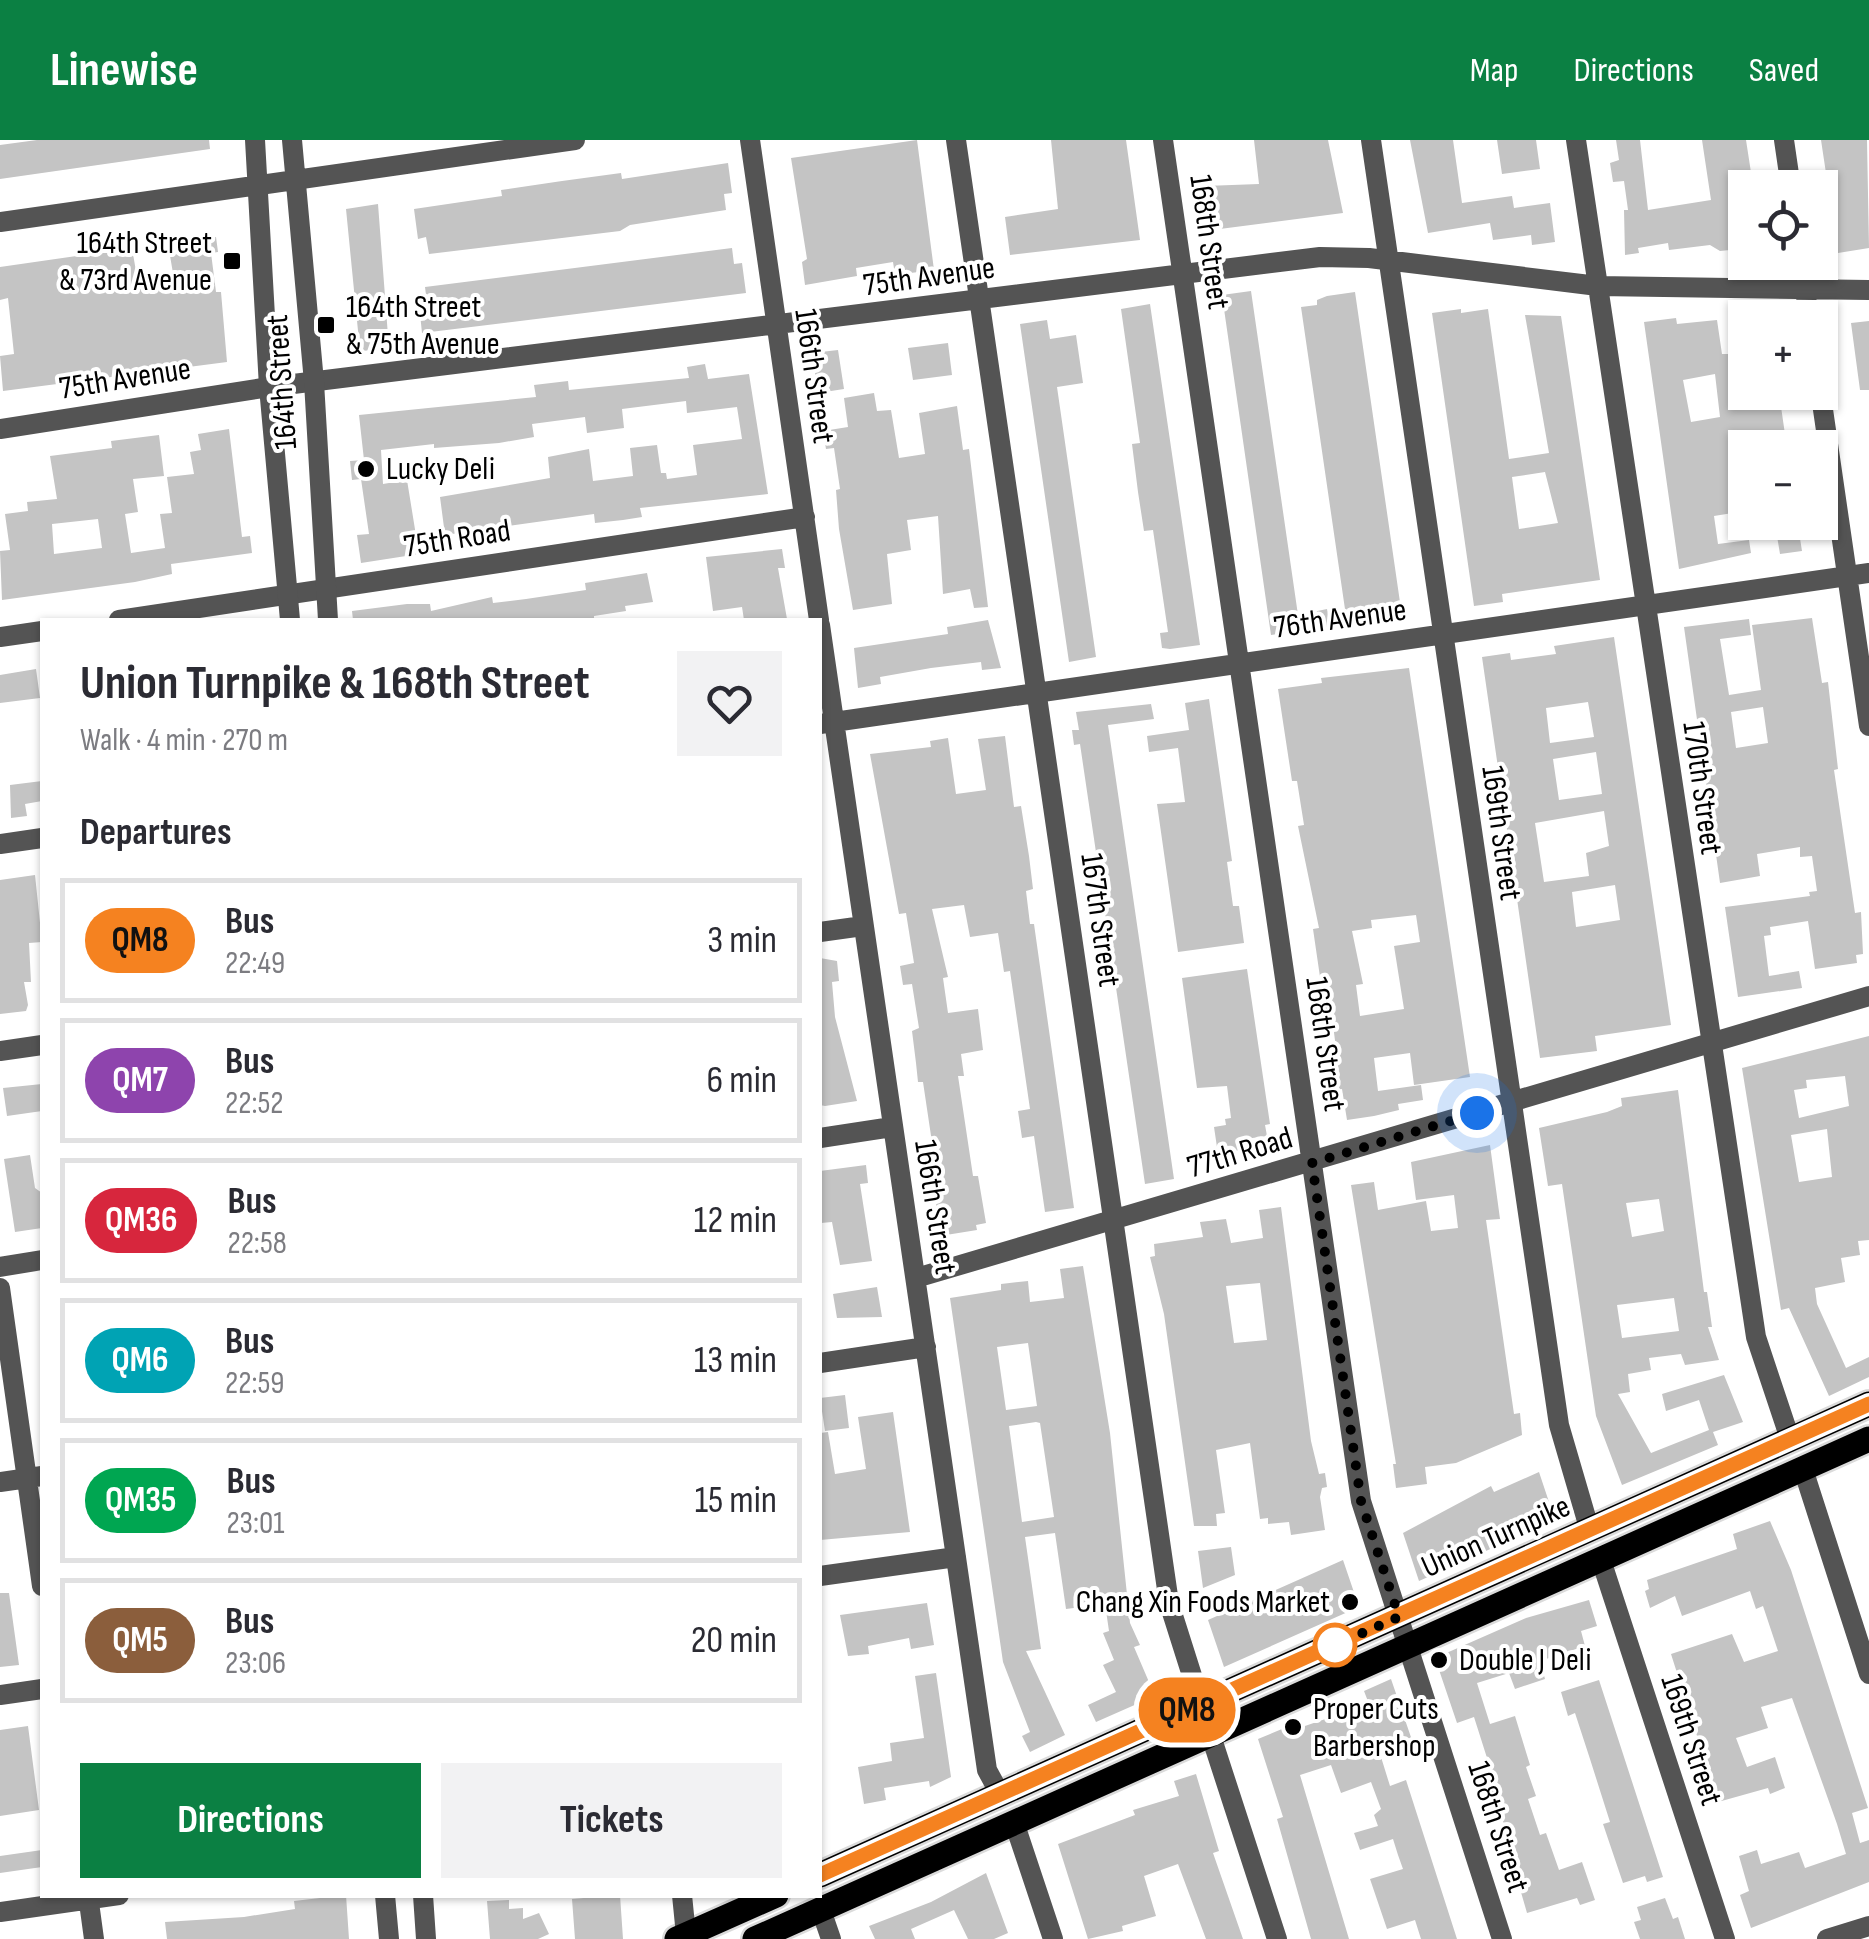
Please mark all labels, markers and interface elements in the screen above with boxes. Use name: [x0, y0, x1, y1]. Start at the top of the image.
text: Linewise: [50, 42, 198, 99]
text: Map: [1470, 49, 1519, 92]
text: Directions: [1574, 49, 1694, 92]
text: Saved: [1749, 49, 1819, 92]
map controls: [1728, 170, 1838, 540]
button: locate: [1728, 170, 1838, 280]
street label: 168th Street: [1180, 172, 1238, 312]
place label: 164th Street & 73rd Avenue: [59, 224, 212, 300]
street label: 75th Avenue: [861, 248, 997, 306]
marker: 164th Street & 73rd Avenue: [221, 250, 243, 272]
place label: 164th Street & 75th Avenue: [346, 288, 500, 364]
button: +: [1728, 300, 1838, 410]
street label: 166th Street: [785, 306, 843, 446]
street label: 164th Street: [258, 313, 306, 451]
marker: 164th Street & 75th Avenue: [315, 314, 337, 336]
street label: 75th Avenue: [57, 349, 193, 409]
button: −: [1728, 430, 1838, 540]
place label: Lucky Deli: [386, 450, 495, 489]
marker: Lucky Deli: [355, 458, 377, 480]
street label: 75th Road: [401, 511, 513, 567]
street label: 76th Avenue: [1271, 590, 1409, 648]
button: heart: [677, 651, 782, 756]
text: Union Turnpike & 168th Street: [80, 655, 589, 712]
street label: 170th Street: [1673, 719, 1731, 857]
text: Walk · 4 min · 270 m: [80, 721, 288, 760]
street label: 169th Street: [1472, 763, 1530, 903]
text: Departures: [80, 810, 232, 855]
street label: 167th Street: [1071, 851, 1129, 989]
text: Bus: [225, 899, 274, 944]
text: 3 min: [707, 918, 777, 963]
text: QM8: [112, 919, 168, 962]
text: 22:49: [225, 944, 285, 983]
street label: 168th Street: [1296, 974, 1354, 1114]
text: Bus: [225, 1039, 274, 1084]
text: 6 min: [707, 1058, 777, 1103]
text: QM7: [112, 1059, 168, 1102]
text: 22:52: [225, 1084, 283, 1123]
your location: [1452, 1088, 1502, 1138]
street label: 77th Road: [1183, 1119, 1297, 1187]
street label: 166th Street: [905, 1137, 965, 1277]
text: Bus: [227, 1179, 277, 1224]
text: 12 min: [694, 1198, 777, 1243]
text: QM36: [105, 1199, 177, 1242]
text: 22:58: [227, 1224, 287, 1263]
text: Bus: [225, 1319, 274, 1364]
text: 13 min: [694, 1338, 777, 1383]
text: QM6: [112, 1339, 168, 1382]
text: 22:59: [225, 1364, 284, 1403]
text: Bus: [226, 1459, 276, 1504]
text: 15 min: [695, 1478, 777, 1523]
text: QM35: [105, 1479, 176, 1522]
street label: Union Turnpike: [1416, 1487, 1576, 1587]
text: 23:01: [226, 1504, 285, 1543]
place label: Chang Xin Foods Market: [1076, 1583, 1330, 1622]
marker: Chang Xin Foods Market: [1339, 1591, 1361, 1613]
text: Bus: [225, 1599, 274, 1644]
text: 20 min: [691, 1618, 777, 1663]
text: QM5: [112, 1619, 168, 1662]
unlabelled marker: [1314, 1624, 1356, 1666]
place label: Double J Deli: [1459, 1641, 1591, 1680]
text: 23:06: [225, 1644, 286, 1683]
marker: Double J Deli: [1428, 1649, 1450, 1671]
street label: 169th Street: [1652, 1670, 1730, 1810]
line badge: QM8: [1130, 1678, 1244, 1742]
text: QM8: [1159, 1689, 1215, 1732]
place label: Proper Cuts Barbershop: [1313, 1690, 1439, 1766]
marker: Proper Cuts Barbershop: [1282, 1716, 1304, 1738]
street label: 168th Street: [1459, 1757, 1537, 1897]
button: Directions: [80, 1763, 421, 1878]
button: Tickets: [441, 1763, 782, 1878]

